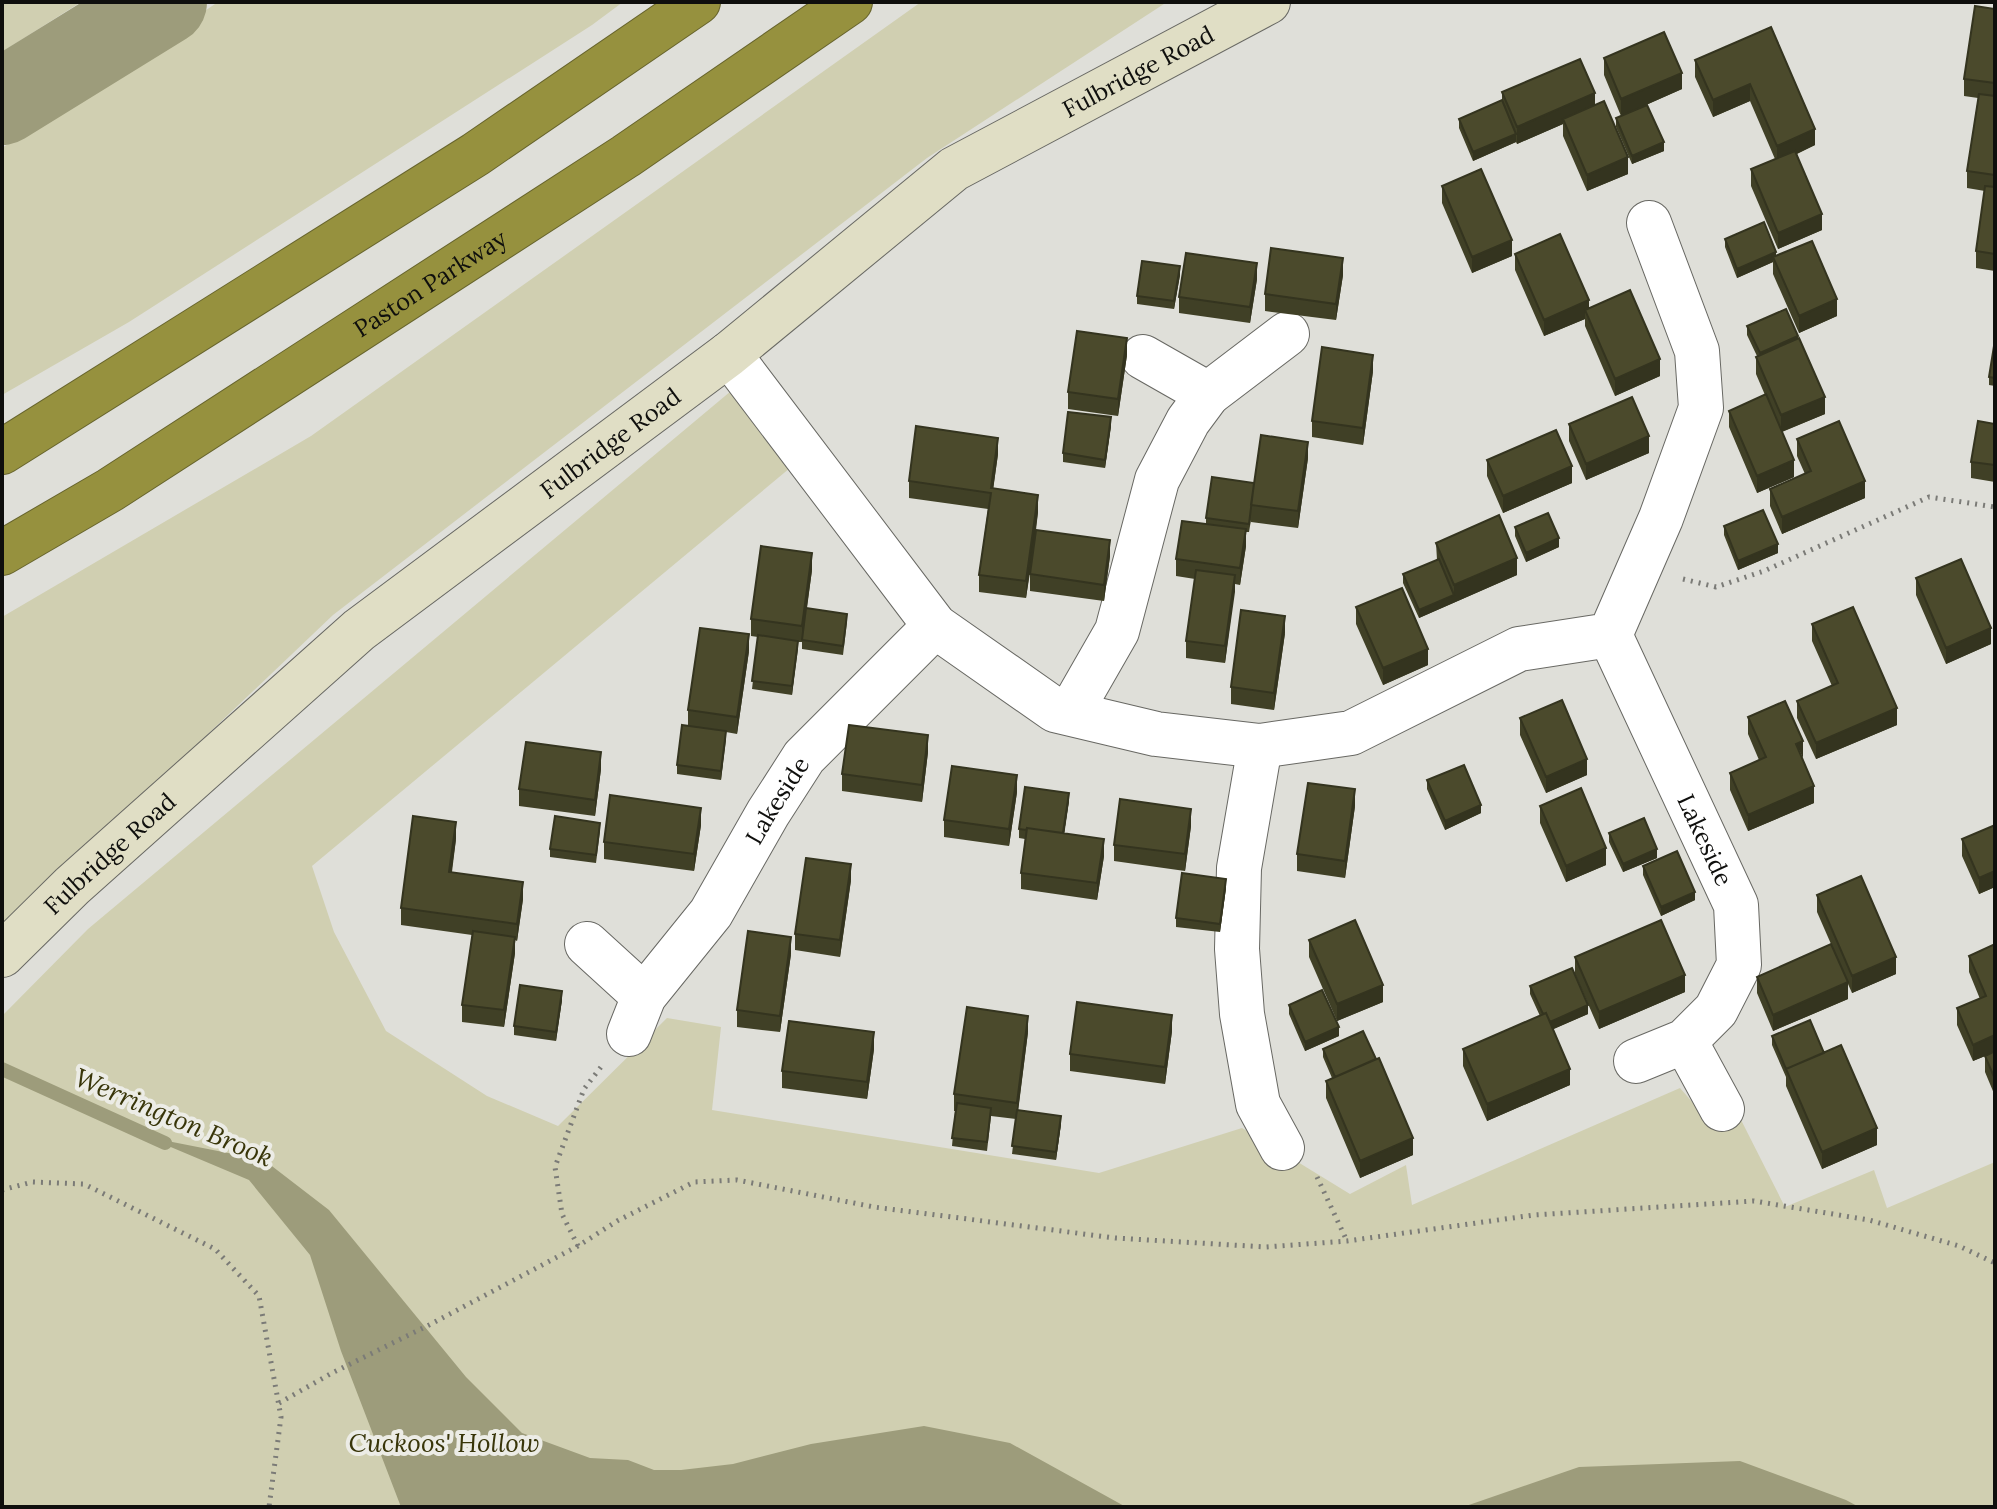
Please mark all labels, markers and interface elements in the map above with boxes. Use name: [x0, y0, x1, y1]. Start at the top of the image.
street label: Fulbridge Road: [1057, 18, 1219, 124]
street label: Paston Parkway: [348, 222, 512, 344]
street label: Fulbridge Road: [534, 380, 686, 505]
street label: Lakeside: [738, 751, 816, 850]
street label: Fulbridge Road: [37, 786, 182, 921]
street label: Lakeside: [1671, 789, 1740, 891]
water label: Werrington Brook: [70, 1060, 278, 1174]
water label: Cuckoos' Hollow: [348, 1426, 540, 1459]

